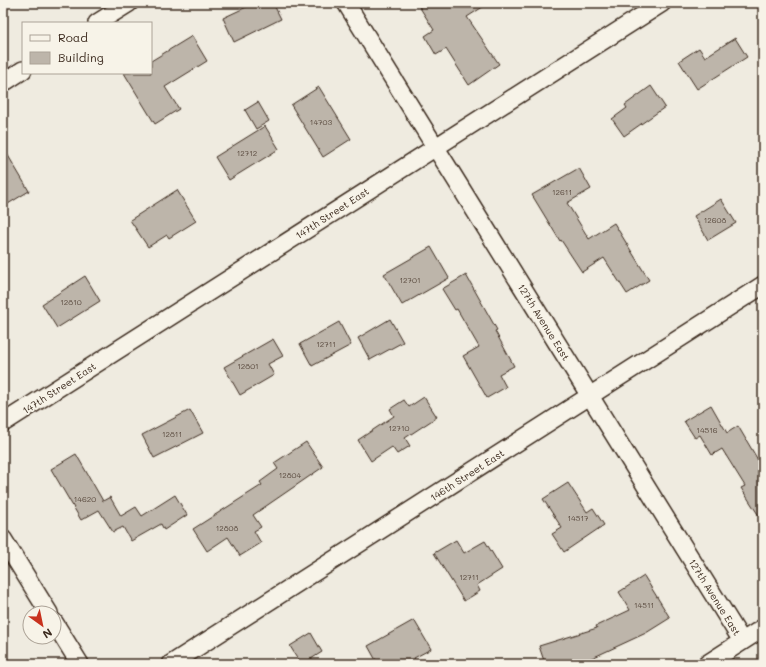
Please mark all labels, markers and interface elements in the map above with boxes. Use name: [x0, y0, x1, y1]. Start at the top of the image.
legend: [22, 22, 152, 74]
text: Road: [58, 29, 88, 45]
text: Building: [58, 49, 104, 65]
house number: 14703: [310, 117, 332, 127]
house number: 12712: [237, 148, 257, 158]
street label: 147th Street East: [292, 184, 372, 242]
house number: 12611: [552, 187, 572, 197]
house number: 12608: [704, 215, 726, 225]
house number: 12701: [400, 275, 421, 285]
street label: 127th Avenue East: [515, 281, 573, 363]
house number: 12810: [60, 297, 82, 307]
house number: 12711: [316, 339, 336, 349]
street label: 147th Street East: [19, 359, 99, 417]
house number: 12801: [237, 361, 259, 371]
house number: 12710: [389, 423, 410, 433]
house number: 14516: [696, 425, 718, 435]
house number: 12811: [162, 429, 182, 439]
street label: 146th Street East: [427, 446, 507, 504]
house number: 12804: [279, 470, 302, 480]
house number: 14620: [74, 494, 96, 504]
house number: 14517: [568, 513, 589, 523]
house number: 12808: [216, 523, 238, 533]
street label: 127th Avenue East: [686, 556, 744, 638]
house number: 12711: [459, 572, 479, 582]
house number: 14511: [634, 600, 654, 610]
north arrow: [22, 605, 62, 645]
text: N: [40, 625, 55, 642]

